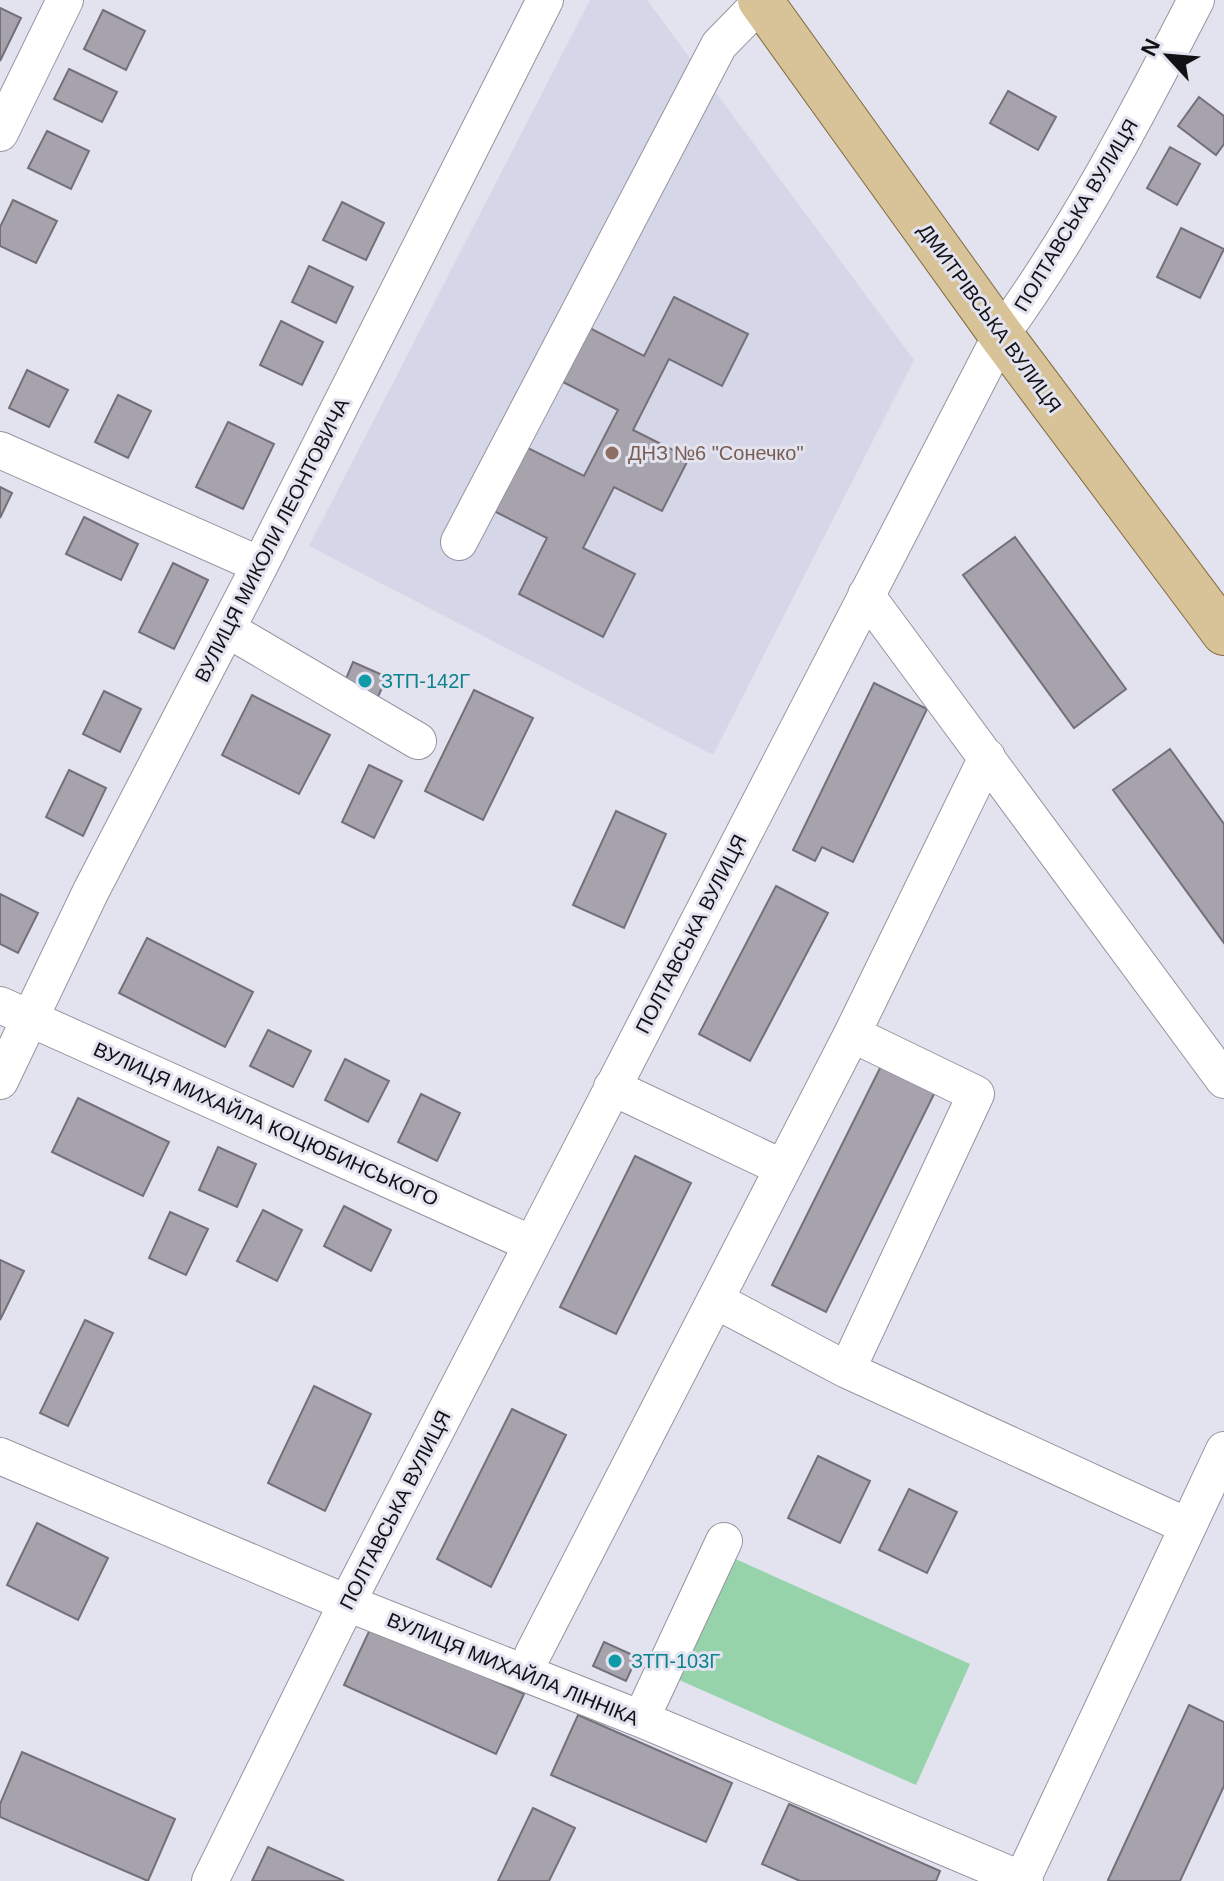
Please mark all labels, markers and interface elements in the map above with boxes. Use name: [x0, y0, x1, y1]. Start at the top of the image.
north arrow: [1128, 16, 1208, 96]
text: N: [1136, 35, 1165, 60]
street label: ПОЛТАВСЬКА ВУЛИЦЯ: [1010, 115, 1142, 315]
street label: ДМИТРІВСЬКА ВУЛИЦЯ: [914, 219, 1066, 417]
street label: ВУЛИЦЯ МИКОЛИ ЛЕОНТОВИЧА: [191, 394, 354, 686]
place label: ДНЗ №6 "Сонечко": [628, 442, 804, 464]
marker: ДНЗ №6 "Сонечко": [603, 444, 621, 462]
place label: ЗТП-142Г: [381, 670, 470, 692]
marker: ЗТП-142Г: [356, 672, 374, 690]
street label: ПОЛТАВСЬКА ВУЛИЦЯ: [631, 831, 751, 1037]
street label: ВУЛИЦЯ МИХАЙЛА КОЦЮБИНСЬКОГО: [90, 1037, 442, 1210]
street label: ПОЛТАВСЬКА ВУЛИЦЯ: [335, 1407, 455, 1613]
street label: ВУЛИЦЯ МИХАЙЛА ЛІННІКА: [384, 1607, 643, 1730]
place label: ЗТП-103Г: [631, 1650, 720, 1672]
marker: ЗТП-103Г: [606, 1652, 624, 1670]

